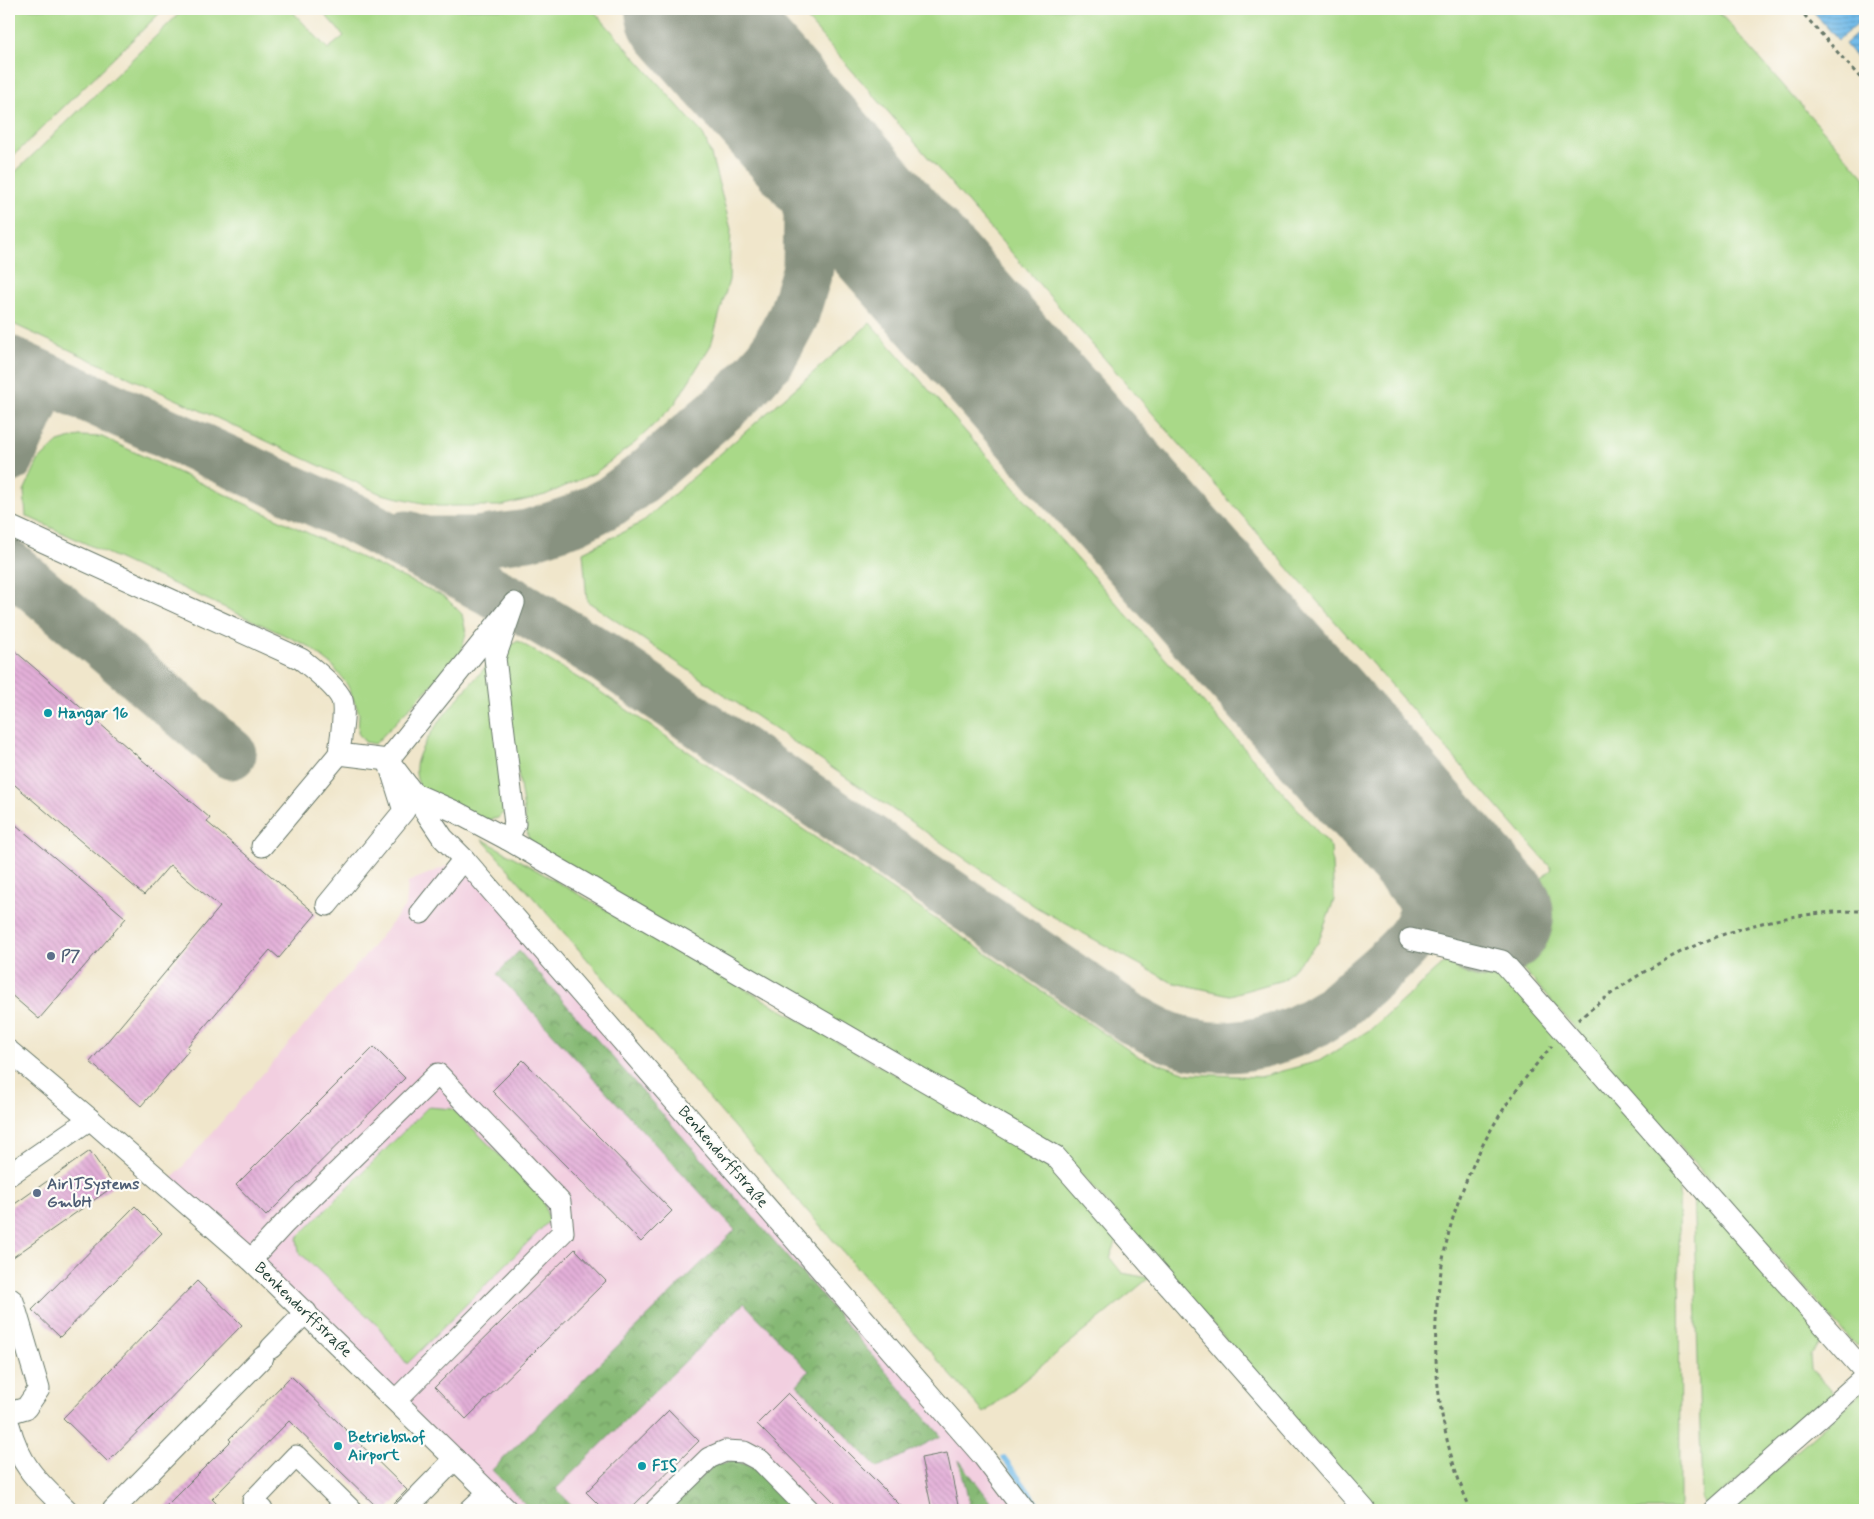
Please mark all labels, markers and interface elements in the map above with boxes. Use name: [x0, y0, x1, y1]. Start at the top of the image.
place label: Hangar 16: [58, 703, 129, 726]
marker: Hangar 16: [42, 707, 54, 719]
place label: P7: [61, 946, 81, 967]
marker: P7: [45, 950, 57, 962]
street label: Benkendorffstraße: [673, 1102, 773, 1212]
place label: AirITSystems GmbH: [47, 1174, 139, 1213]
marker: AirITSystems GmbH: [31, 1187, 43, 1199]
street label: Benkendorffstraße: [249, 1258, 357, 1362]
place label: Betriebshof Airport: [348, 1427, 425, 1466]
marker: Betriebshof Airport: [332, 1440, 344, 1452]
place label: FIS: [652, 1456, 678, 1477]
marker: FIS: [636, 1460, 648, 1472]

